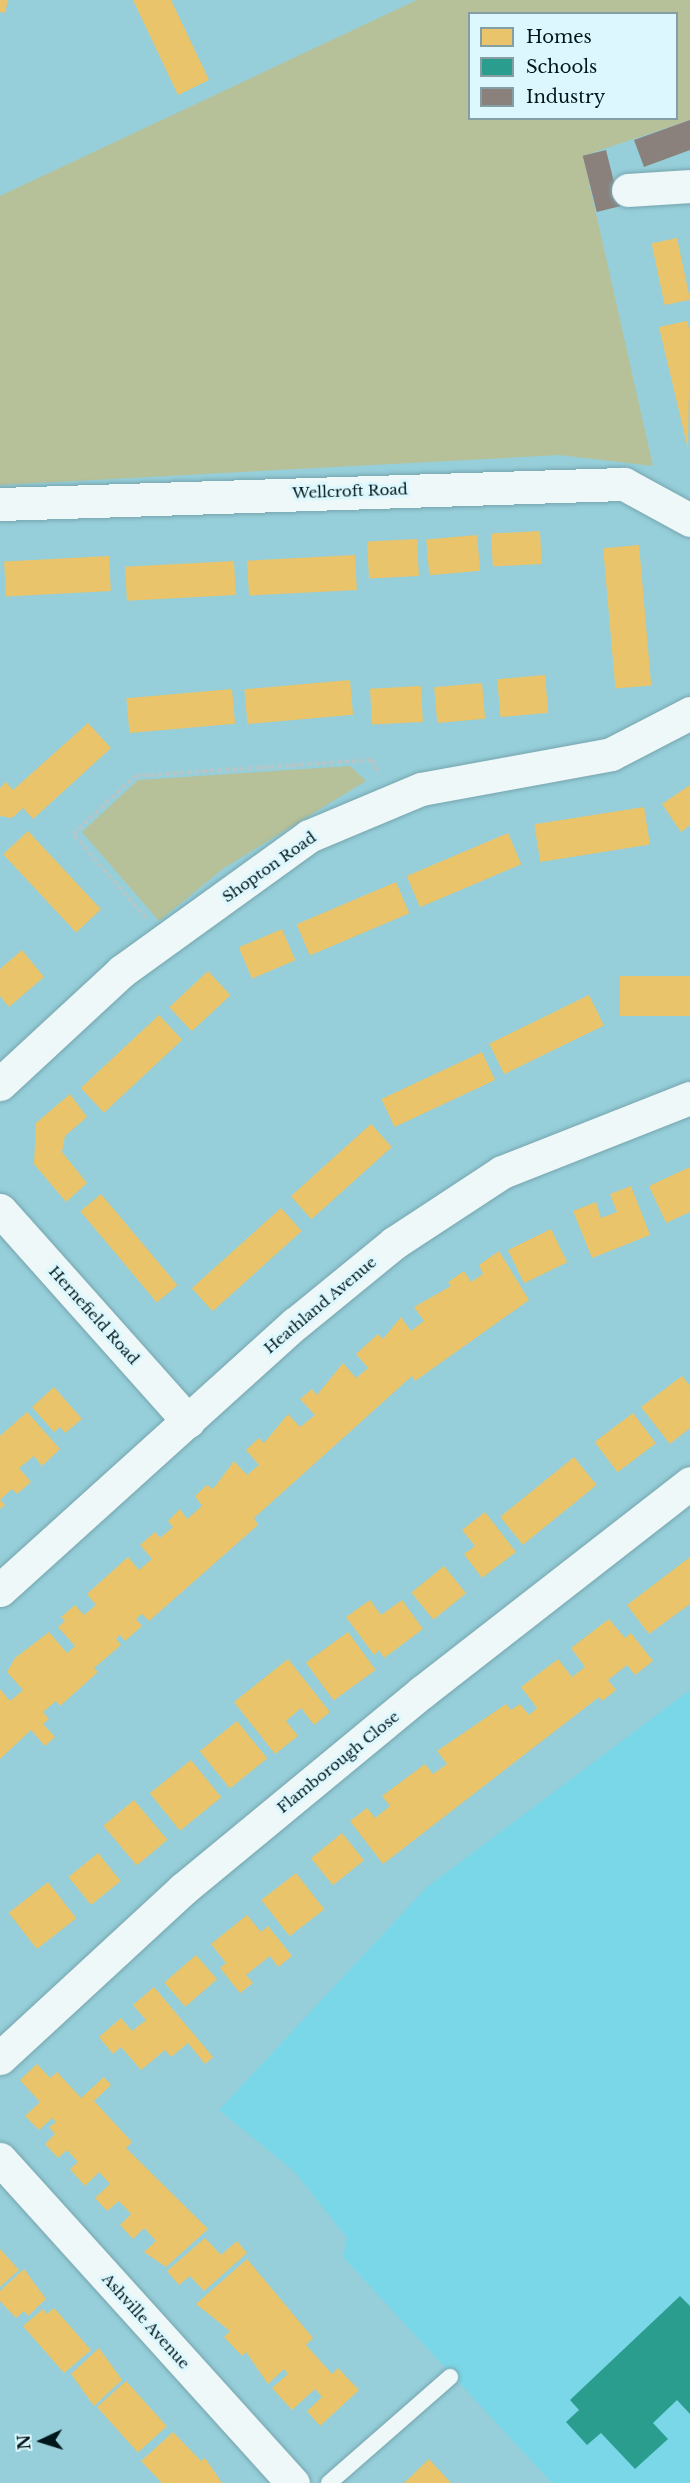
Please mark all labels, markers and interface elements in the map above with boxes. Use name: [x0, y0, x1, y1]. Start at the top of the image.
legend: [468, 12, 678, 120]
text: Homes: [526, 26, 592, 48]
text: Schools: [526, 56, 597, 78]
text: Industry: [526, 86, 605, 108]
street label: Wellcroft Road: [292, 480, 408, 502]
street label: Shopton Road: [219, 828, 319, 906]
street label: Heathland Avenue: [260, 1253, 380, 1357]
street label: Hernefield Road: [45, 1262, 143, 1368]
street label: Flamborough Close: [273, 1707, 403, 1817]
street label: Ashville Avenue: [98, 2269, 194, 2373]
north arrow: [12, 2411, 72, 2471]
text: N: [14, 2434, 35, 2450]

